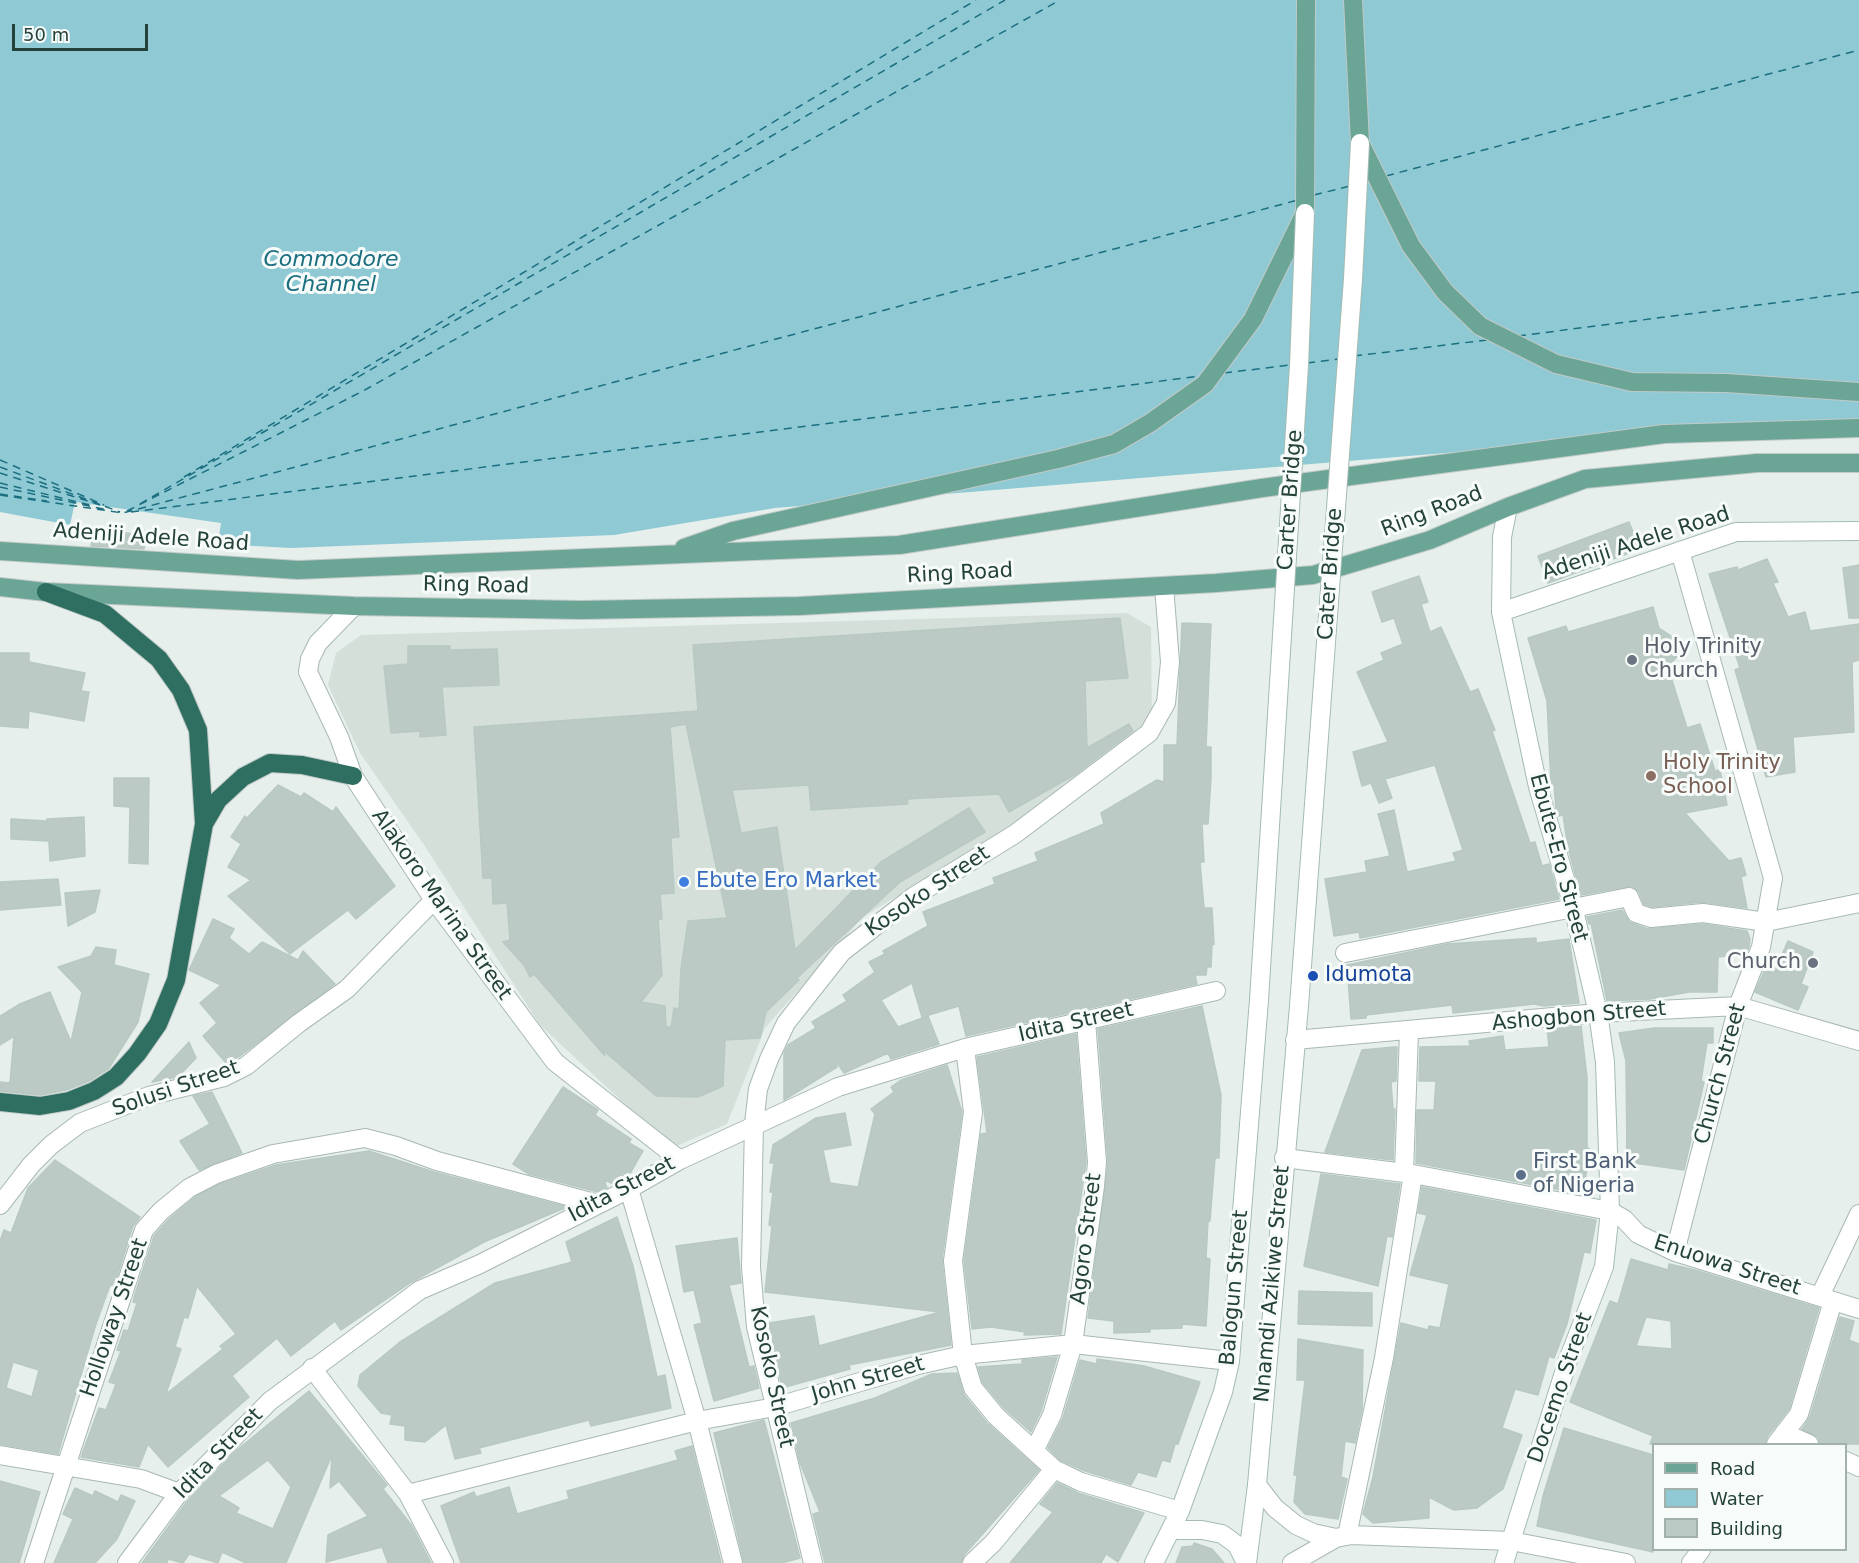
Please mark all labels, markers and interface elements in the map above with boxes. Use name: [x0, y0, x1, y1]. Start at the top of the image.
scale bar: [15, 12, 152, 50]
text: 50 m: [23, 24, 69, 45]
water label: Commodore Channel: [263, 247, 399, 298]
street label: Carter Bridge: [1274, 429, 1308, 571]
street label: Ring Road: [1378, 481, 1486, 543]
street label: Adeniji Adele Road: [1539, 502, 1733, 586]
street label: Cater Bridge: [1314, 507, 1348, 641]
street label: Adeniji Adele Road: [52, 519, 250, 557]
street label: Ring Road: [906, 559, 1014, 589]
street label: Ring Road: [423, 572, 529, 600]
place label: Holy Trinity Church: [1644, 635, 1762, 685]
marker: Holy Trinity Church: [1625, 653, 1639, 667]
place label: Holy Trinity School: [1663, 751, 1781, 801]
marker: Holy Trinity School: [1644, 769, 1658, 783]
street label: Ebute-Ero Street: [1523, 771, 1593, 945]
street label: Alakoro Marina Street: [366, 805, 516, 1005]
street label: Kosoko Street: [861, 841, 995, 943]
place label: Ebute Ero Market: [696, 869, 877, 895]
marker: Ebute Ero Market: [677, 875, 691, 889]
place label: Church: [1727, 950, 1801, 976]
marker: Church: [1806, 956, 1820, 970]
place label: Idumota: [1325, 963, 1412, 989]
marker: Idumota: [1306, 969, 1320, 983]
street label: Ashogbon Street: [1491, 997, 1667, 1037]
street label: Idita Street: [1016, 998, 1136, 1048]
street label: Church Street: [1690, 1001, 1752, 1147]
street label: Solusi Street: [109, 1056, 243, 1122]
place label: First Bank of Nigeria: [1533, 1150, 1637, 1200]
street label: Idita Street: [564, 1151, 680, 1229]
street label: Nnamdi Azikiwe Street: [1250, 1164, 1296, 1404]
marker: First Bank of Nigeria: [1514, 1168, 1528, 1182]
street label: Agoro Street: [1066, 1172, 1108, 1306]
street label: Balogun Street: [1216, 1209, 1254, 1367]
street label: Enuowa Street: [1650, 1230, 1804, 1302]
street label: Holloway Street: [76, 1235, 154, 1401]
street label: Kosoko Street: [744, 1304, 798, 1450]
street label: Docemo Street: [1523, 1310, 1599, 1466]
street label: John Street: [809, 1352, 927, 1408]
street label: Idita Street: [169, 1403, 269, 1505]
legend: [1652, 1443, 1847, 1551]
text: Road: [1710, 1458, 1755, 1479]
text: Water: [1710, 1488, 1763, 1509]
text: Building: [1710, 1518, 1783, 1539]

